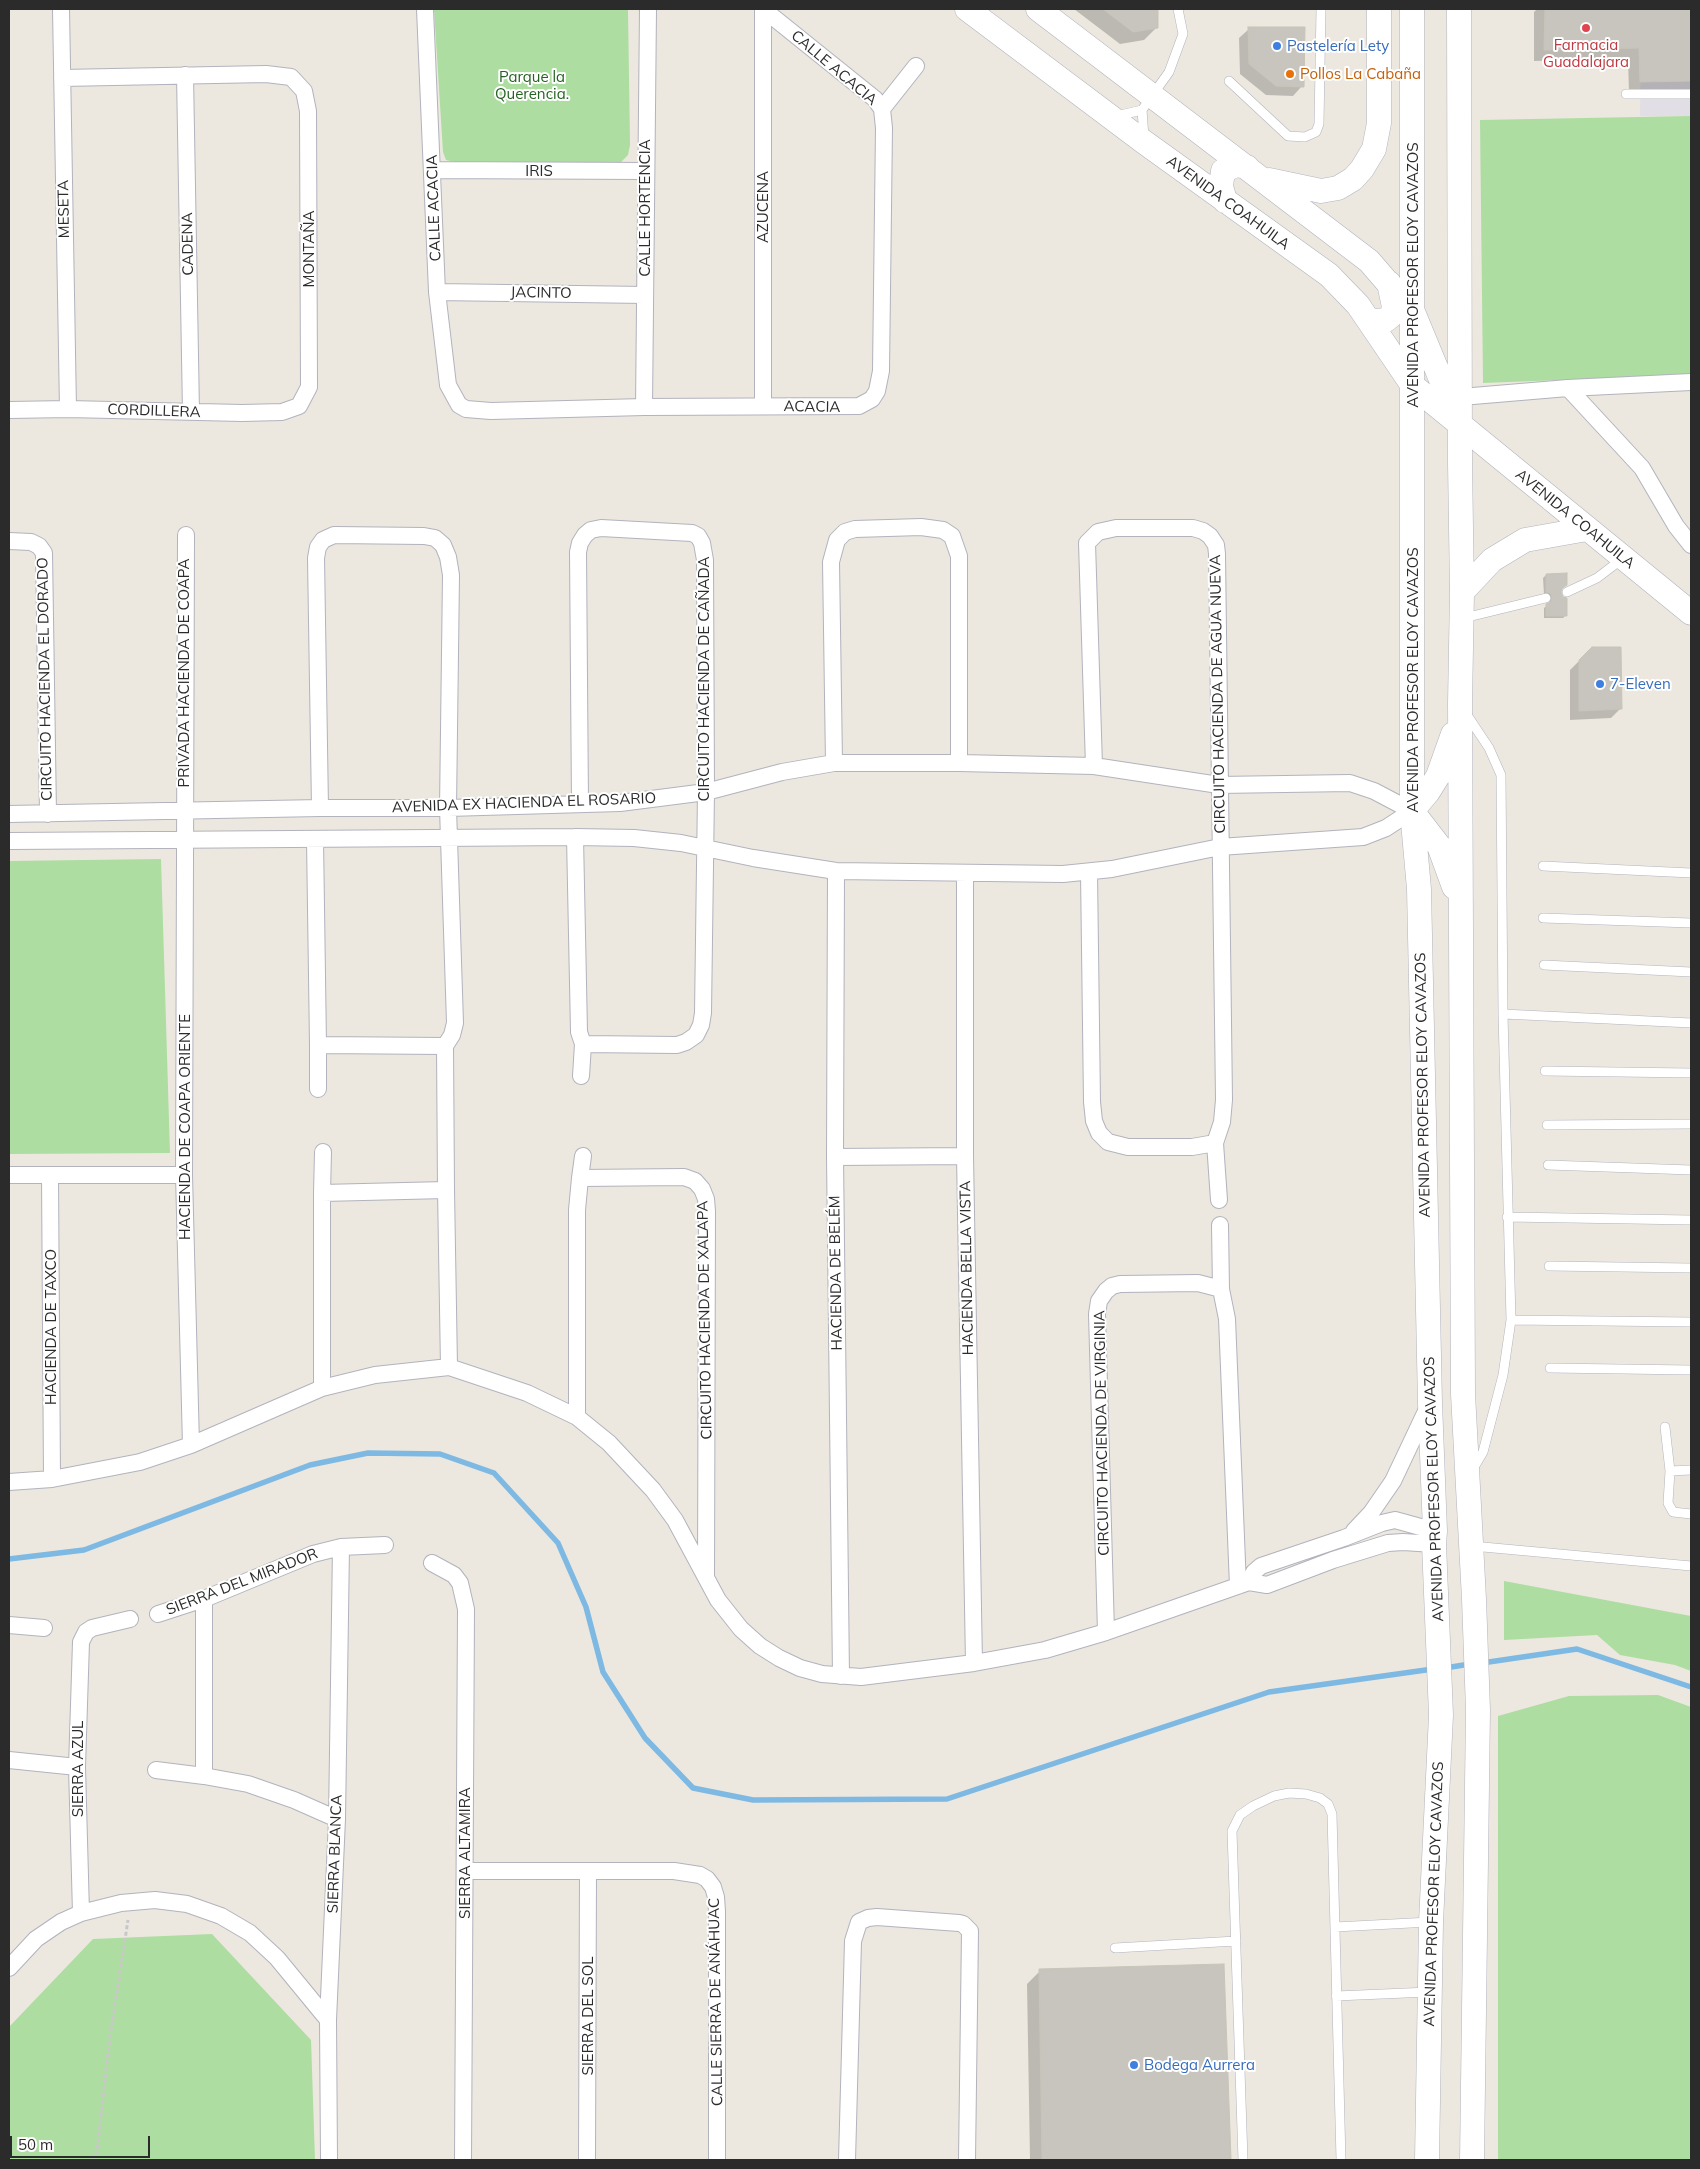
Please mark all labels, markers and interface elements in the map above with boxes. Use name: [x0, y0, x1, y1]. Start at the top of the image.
marker: Farmacia Guadalajara: [1580, 22, 1592, 34]
street label: CALLE ACACIA: [787, 27, 881, 109]
place label: Farmacia Guadalajara: [1543, 36, 1629, 71]
place label: Pastelería Lety: [1287, 37, 1389, 55]
marker: Pastelería Lety: [1271, 40, 1283, 52]
place label: Pollos La Cabaña: [1300, 65, 1421, 83]
park label: Parque la Querencia.: [495, 68, 569, 103]
marker: Pollos La Cabaña: [1284, 68, 1296, 80]
street label: CALLE HORTENCIA: [636, 139, 654, 277]
street label: AVENIDA PROFESOR ELOY CAVAZOS: [1404, 142, 1422, 408]
street label: AVENIDA COAHUILA: [1163, 152, 1293, 254]
street label: CALLE ACACIA: [423, 154, 445, 262]
street label: IRIS: [525, 162, 553, 180]
street label: AZUCENA: [754, 171, 772, 243]
street label: MESETA: [54, 180, 74, 238]
street label: MONTAÑA: [300, 211, 318, 287]
street label: CADENA: [178, 212, 198, 276]
street label: JACINTO: [510, 283, 572, 303]
street label: ACACIA: [783, 398, 841, 416]
street label: CORDILLERA: [107, 400, 201, 422]
street label: AVENIDA COAHUILA: [1512, 465, 1638, 573]
street label: AVENIDA PROFESOR ELOY CAVAZOS: [1404, 547, 1422, 813]
street label: CIRCUITO HACIENDA DE AGUA NUEVA: [1207, 554, 1229, 834]
street label: CIRCUITO HACIENDA DE CAÑADA: [695, 556, 713, 802]
street label: CIRCUITO HACIENDA EL DORADO: [34, 557, 56, 801]
street label: PRIVADA HACIENDA DE COAPA: [175, 558, 193, 788]
place label: 7-Eleven: [1610, 675, 1671, 693]
marker: 7-Eleven: [1594, 678, 1606, 690]
street label: AVENIDA EX HACIENDA EL ROSARIO: [392, 789, 656, 817]
street label: AVENIDA PROFESOR ELOY CAVAZOS: [1412, 952, 1434, 1218]
street label: HACIENDA DE COAPA ORIENTE: [176, 1014, 194, 1240]
street label: HACIENDA BELLA VISTA: [956, 1180, 978, 1356]
street label: HACIENDA DE BELÉM: [826, 1195, 846, 1351]
street label: CIRCUITO HACIENDA DE XALAPA: [694, 1200, 716, 1440]
street label: HACIENDA DE TAXCO: [42, 1249, 60, 1405]
street label: CIRCUITO HACIENDA DE VIRGINIA: [1091, 1310, 1113, 1556]
street label: AVENIDA PROFESOR ELOY CAVAZOS: [1420, 1356, 1448, 1622]
street label: SIERRA DEL MIRADOR: [164, 1545, 320, 1619]
street label: SIERRA AZUL: [69, 1721, 87, 1817]
street label: AVENIDA PROFESOR ELOY CAVAZOS: [1420, 1761, 1448, 2027]
street label: SIERRA ALTAMIRA: [456, 1787, 474, 1919]
street label: SIERRA BLANCA: [324, 1794, 346, 1914]
street label: CALLE SIERRA DE ANÁHUAC: [705, 1898, 727, 2106]
street label: SIERRA DEL SOL: [579, 1957, 597, 2075]
place label: Bodega Aurrera: [1144, 2056, 1255, 2074]
marker: Bodega Aurrera: [1128, 2059, 1140, 2071]
scale bar: [12, 2126, 152, 2158]
text: 50 m: [18, 2135, 53, 2154]

